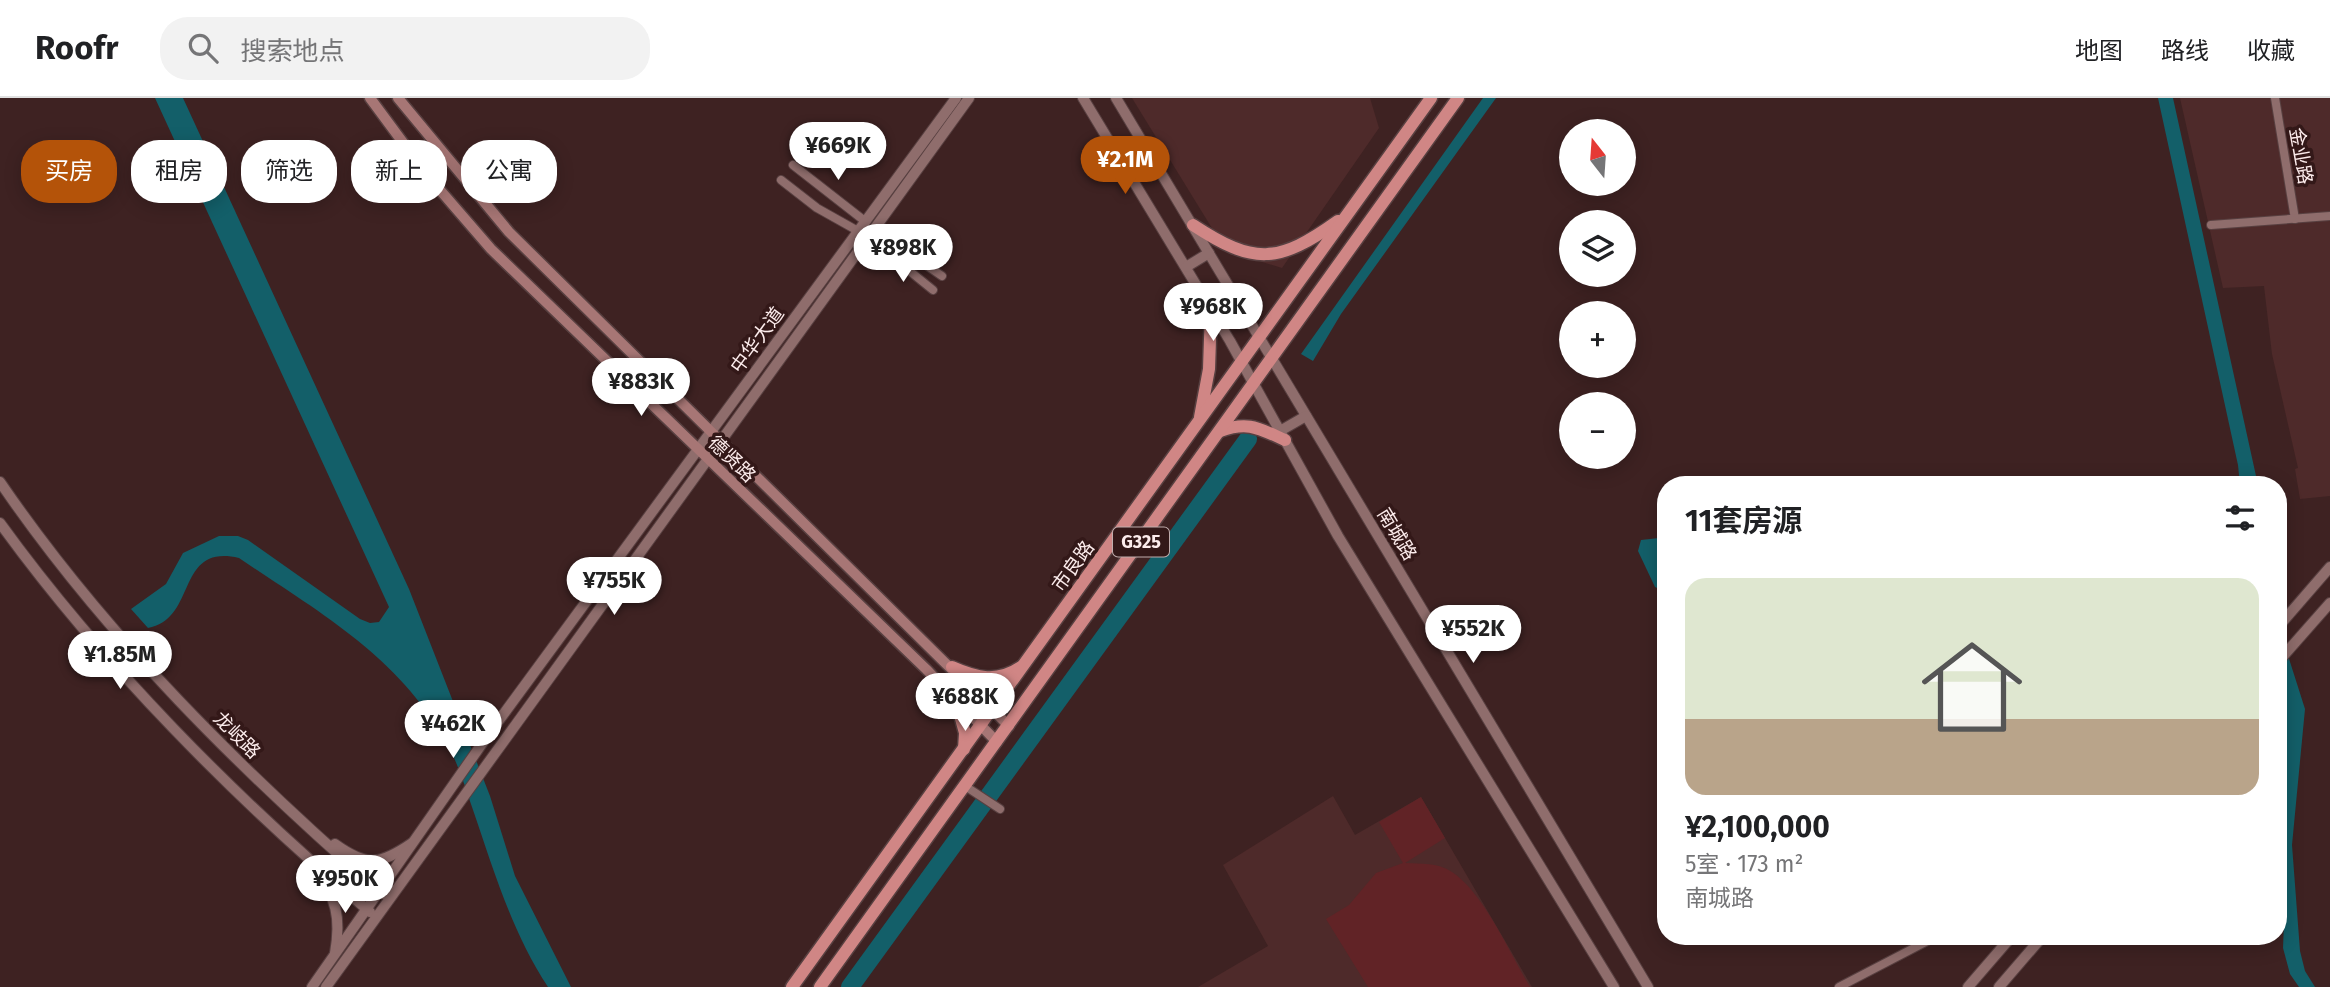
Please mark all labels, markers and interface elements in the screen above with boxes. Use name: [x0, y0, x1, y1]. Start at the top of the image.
search box: [160, 17, 650, 80]
text: Roofr: [35, 28, 118, 68]
icon: search: [184, 29, 222, 67]
text: 搜索地点: [240, 36, 344, 67]
text: 地图: [2075, 37, 2123, 65]
text: 路线: [2161, 37, 2209, 65]
text: 收藏: [2247, 37, 2295, 65]
north arrow: [1559, 119, 1636, 196]
map controls: [1559, 119, 1636, 469]
pin: ¥669K: [789, 122, 887, 182]
street label: 金业路: [2285, 126, 2317, 186]
text: ¥669K: [805, 131, 871, 159]
pin: ¥2.1M: [1076, 136, 1174, 196]
chip: 买房: [21, 140, 117, 203]
chip: 租房: [131, 140, 227, 203]
chip: 筛选: [241, 140, 337, 203]
chip: 新上: [351, 140, 447, 203]
chip: 公寓: [461, 140, 557, 203]
text: ¥2.1M: [1097, 145, 1153, 173]
button: layers: [1559, 210, 1636, 287]
pin: ¥898K: [854, 225, 952, 284]
text: ¥898K: [870, 233, 936, 261]
pin: ¥968K: [1164, 284, 1262, 343]
text: ¥968K: [1180, 292, 1246, 320]
button: +: [1559, 301, 1636, 378]
street label: 中华大道: [725, 302, 789, 378]
pin: ¥883K: [592, 358, 690, 418]
text: ¥883K: [608, 367, 674, 395]
button: −: [1559, 392, 1636, 469]
street label: 德贤路: [704, 431, 760, 487]
icon: filters: [2221, 499, 2259, 537]
text: 11套房源: [1685, 503, 1802, 539]
street label: 南城路: [1372, 504, 1422, 564]
road number: G325: [1113, 528, 1169, 556]
street label: 市良路: [1047, 536, 1099, 596]
pin: ¥755K: [565, 558, 663, 617]
text: ¥755K: [583, 566, 645, 594]
pin: ¥552K: [1424, 606, 1522, 665]
text: ¥552K: [1441, 614, 1505, 642]
icon: home: [1909, 624, 2035, 750]
pin: ¥1.85M: [63, 632, 177, 691]
text: ¥1.85M: [84, 640, 156, 668]
pin: ¥688K: [916, 674, 1014, 733]
text: ¥688K: [932, 682, 998, 710]
pin: ¥462K: [404, 700, 502, 760]
street label: 龙岐路: [209, 707, 265, 763]
text: ¥462K: [421, 709, 485, 737]
text: ¥2,100,000: [1685, 809, 1830, 845]
text: 5室 · 173 m²: [1685, 850, 1804, 878]
pin: ¥950K: [296, 856, 394, 915]
text: ¥950K: [312, 864, 378, 892]
text: 南城路: [1685, 884, 1754, 912]

